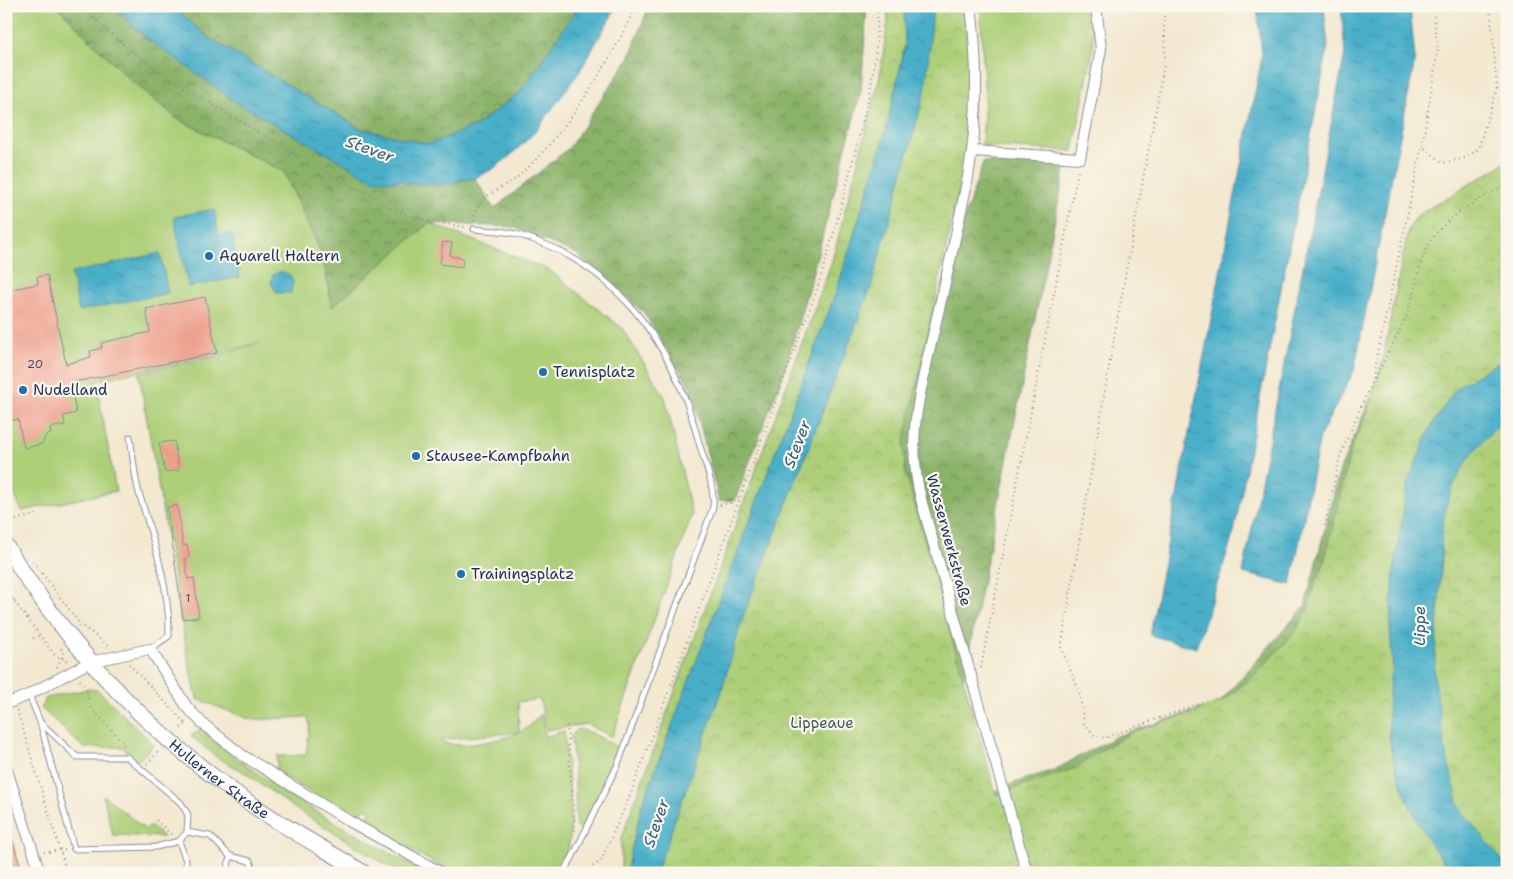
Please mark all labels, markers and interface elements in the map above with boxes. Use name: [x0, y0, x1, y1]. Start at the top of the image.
water label: Stever: [343, 131, 397, 167]
place label: Aquarell Haltern: [219, 246, 340, 266]
marker: Aquarell Haltern: [203, 250, 215, 262]
house number: 20: [27, 356, 43, 372]
place label: Tennisplatz: [553, 362, 636, 382]
marker: Tennisplatz: [537, 366, 549, 378]
place label: Nudelland: [33, 380, 108, 400]
marker: Nudelland: [17, 384, 29, 396]
water label: Stever: [778, 417, 816, 471]
place label: Stausee-Kampfbahn: [426, 446, 570, 466]
marker: Stausee-Kampfbahn: [410, 450, 422, 462]
street label: Wasserwerkstraße: [922, 472, 976, 608]
place label: Trainingsplatz: [471, 564, 574, 584]
marker: Trainingsplatz: [455, 568, 467, 580]
house number: 1: [185, 590, 191, 606]
water label: Lippe: [1409, 606, 1430, 646]
park label: Lippeaue: [790, 713, 854, 733]
street label: Hullerner Straße: [165, 735, 273, 824]
water label: Stever: [638, 796, 674, 850]

